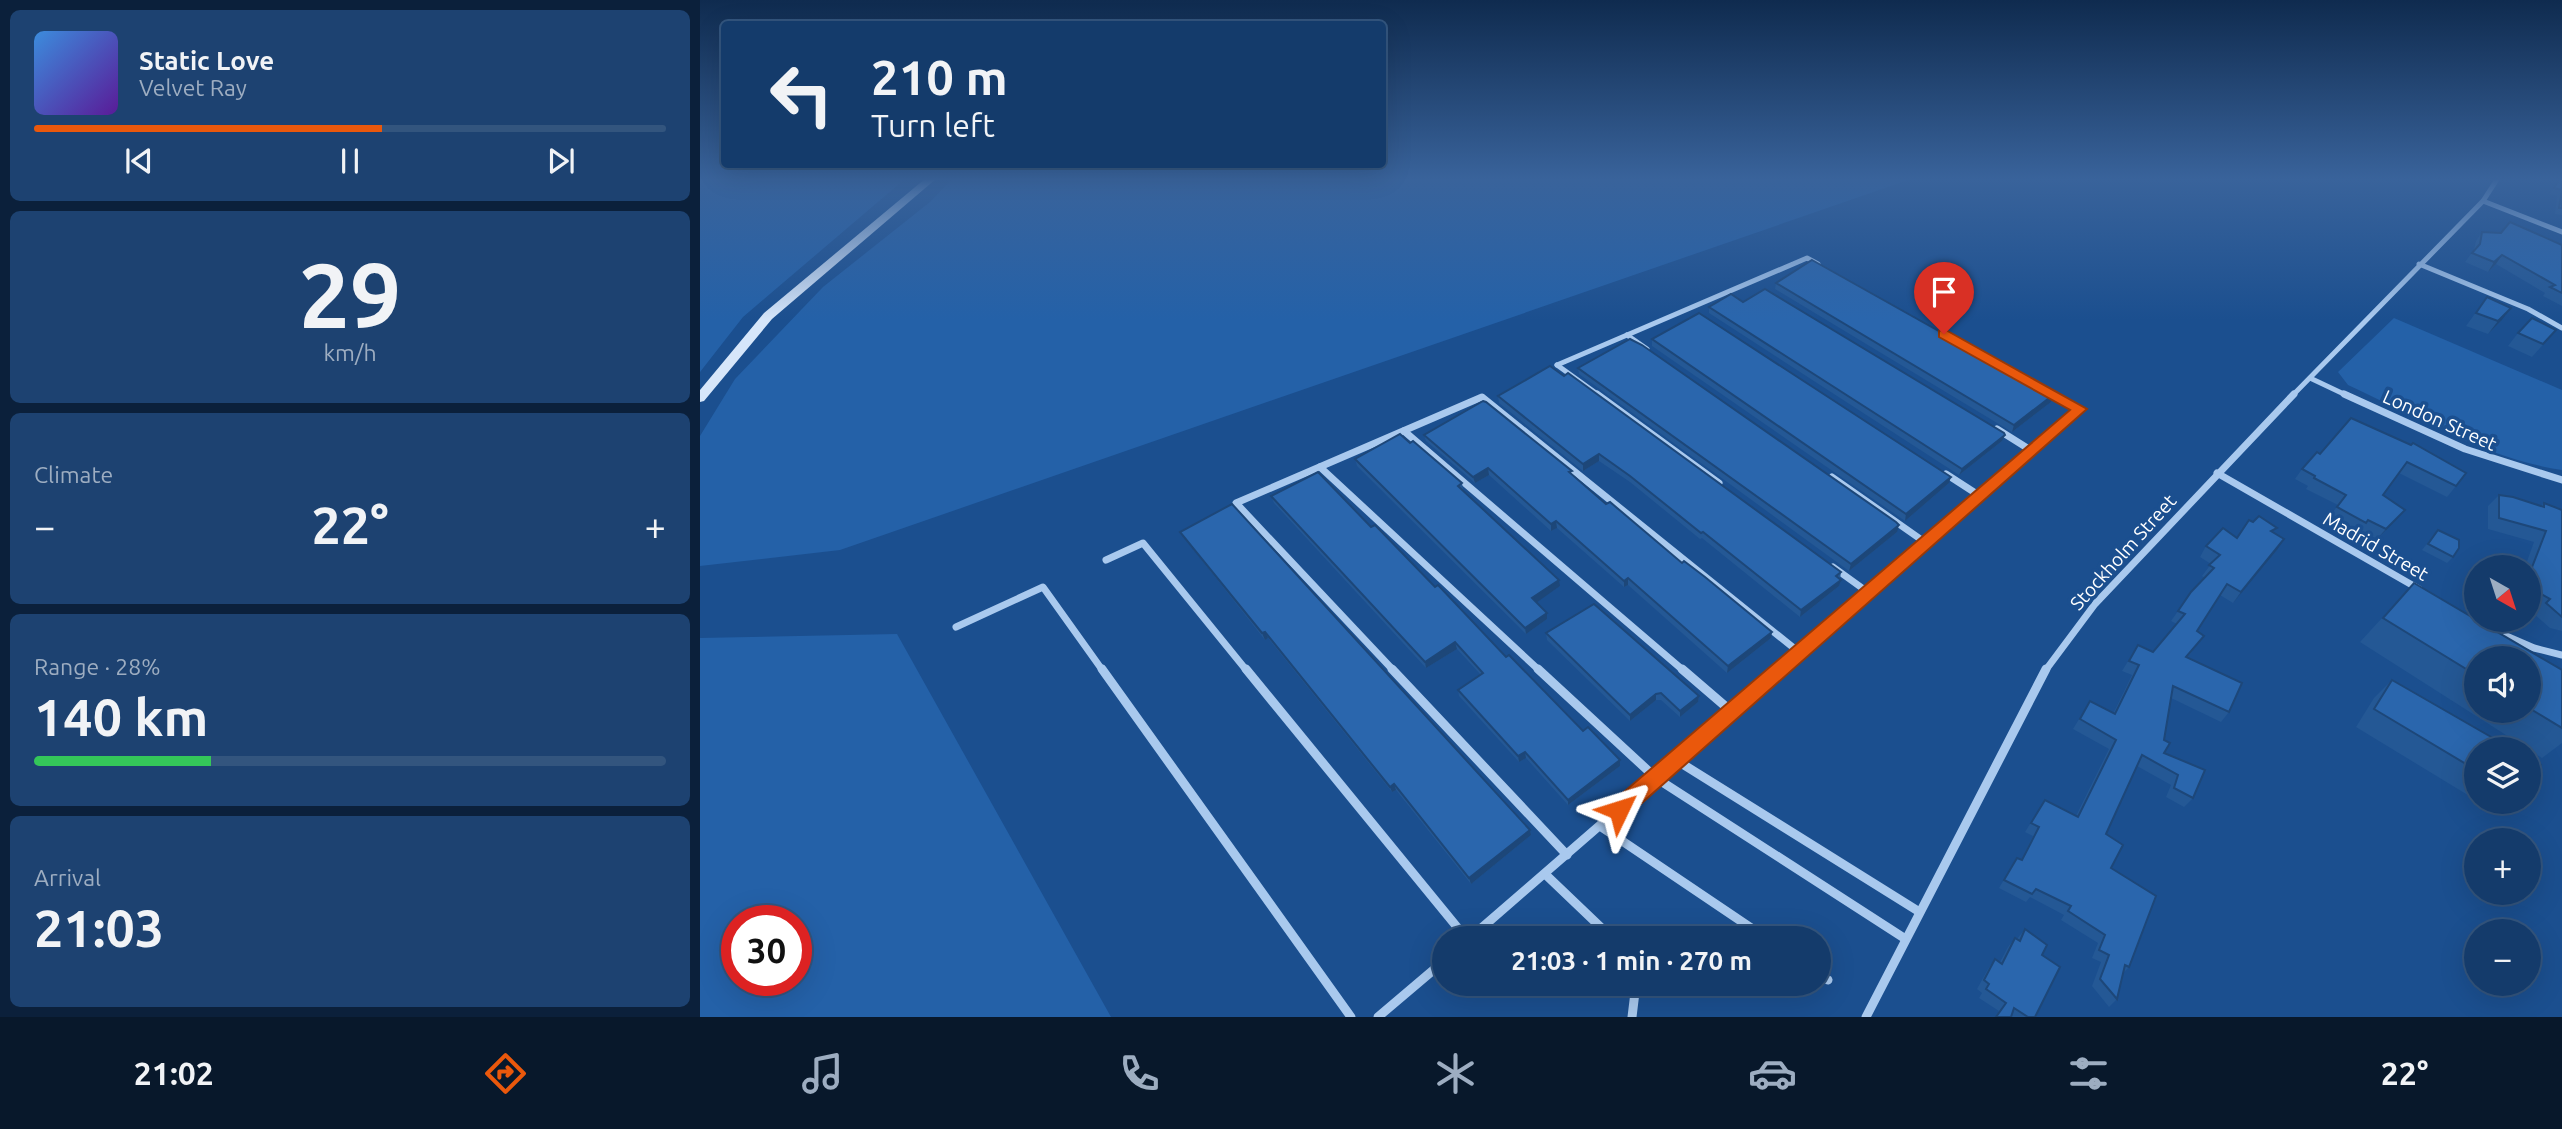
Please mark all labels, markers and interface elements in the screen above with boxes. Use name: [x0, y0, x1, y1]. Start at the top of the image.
text: Static Love: [139, 46, 274, 75]
icon: left: [756, 49, 847, 140]
text: 210 m: [871, 49, 1008, 104]
text: Velvet Ray: [139, 75, 247, 100]
text: Turn left: [871, 107, 995, 143]
icon: previous: [120, 142, 158, 180]
icon: pause: [331, 142, 369, 180]
icon: next: [542, 142, 580, 180]
text: 29: [299, 243, 401, 345]
pin: [1914, 262, 1974, 334]
icon: arrive: [1925, 273, 1963, 311]
text: km/h: [323, 340, 377, 365]
street label: London Street: [2380, 385, 2501, 455]
text: Climate: [34, 462, 113, 487]
street label: Stockholm Street: [2065, 489, 2181, 614]
text: 22°: [311, 496, 389, 554]
text: −: [34, 505, 55, 547]
text: +: [645, 505, 666, 547]
street label: Madrid Street: [2320, 507, 2433, 585]
north arrow: [2464, 555, 2541, 632]
map controls: [2464, 555, 2541, 996]
button: sound: [2464, 646, 2541, 723]
text: Range · 28%: [34, 654, 161, 679]
text: 140 km: [34, 688, 208, 746]
button: layers: [2464, 737, 2541, 814]
position arrow: [1582, 773, 1656, 847]
button: +: [2464, 828, 2541, 905]
text: Arrival: [34, 865, 101, 890]
text: 21:03: [34, 899, 164, 957]
speed limit sign: 30: [721, 905, 812, 996]
button: −: [2464, 919, 2541, 996]
text: 21:03 · 1 min · 270 m: [1511, 946, 1752, 975]
icon: directions: [481, 1049, 530, 1098]
icon: music: [798, 1049, 847, 1098]
icon: phone: [1115, 1049, 1164, 1098]
icon: climate: [1431, 1049, 1480, 1098]
icon: car: [1748, 1049, 1797, 1098]
icon: filters: [2064, 1049, 2113, 1098]
text: 21:02: [134, 1055, 214, 1091]
text: 22°: [2381, 1055, 2428, 1091]

